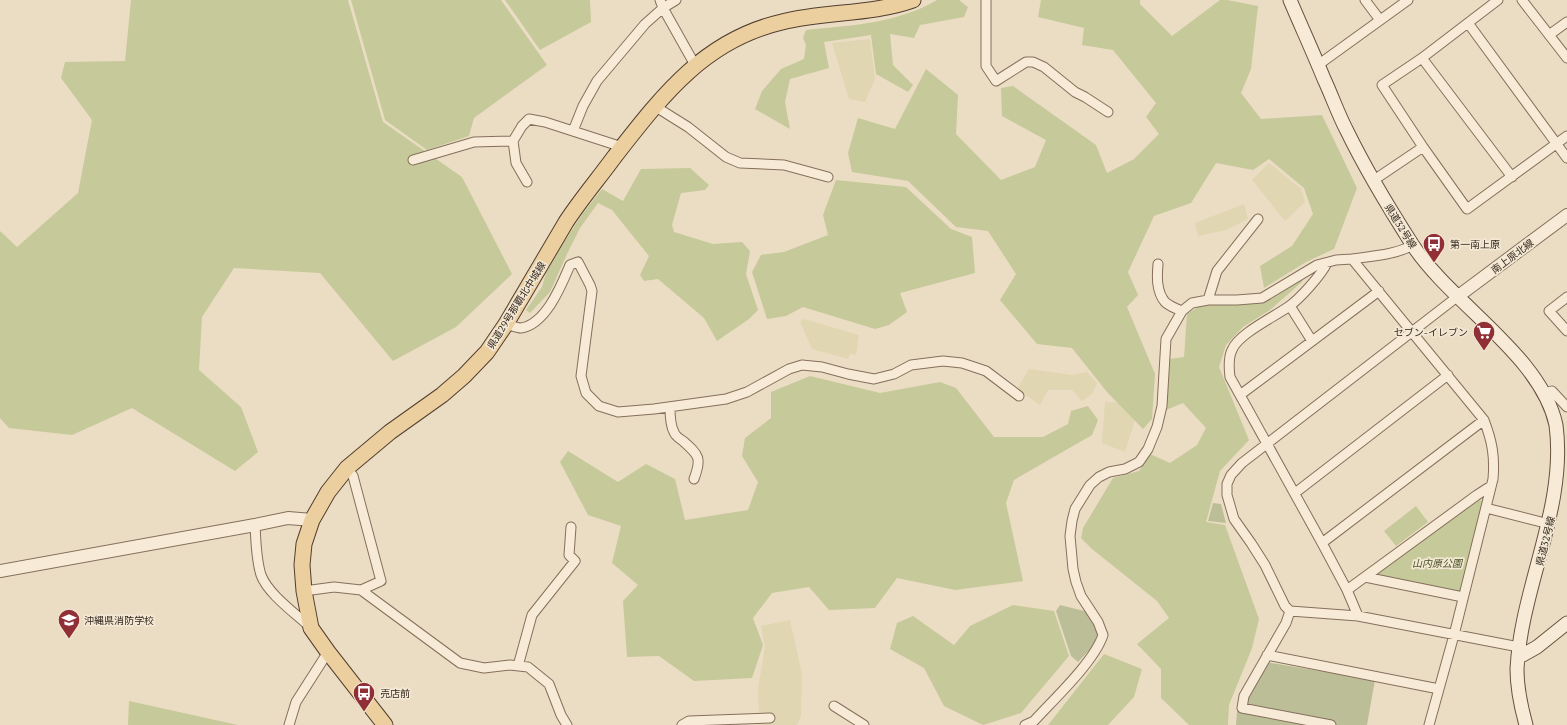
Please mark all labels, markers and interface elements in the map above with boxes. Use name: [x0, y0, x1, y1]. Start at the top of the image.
street label: 県道32号線: [1382, 201, 1420, 251]
bus stop icon: 第一南上原: [1421, 231, 1447, 264]
street label: 南上原北線: [1488, 236, 1536, 277]
place label: 第一南上原: [1450, 238, 1500, 251]
street label: 県道29号那覇北中城線: [484, 259, 549, 351]
supermarket icon: セブン-イレブン: [1471, 319, 1497, 352]
place label: セブン-イレブン: [1394, 326, 1468, 339]
street label: 県道32号線: [1533, 515, 1558, 567]
park label: 山内原公園: [1412, 557, 1464, 570]
school or university icon: 沖縄県消防学校: [56, 607, 82, 640]
place label: 沖縄県消防学校: [84, 614, 154, 627]
bus stop icon: 売店前: [351, 680, 377, 713]
place label: 売店前: [380, 687, 410, 700]

